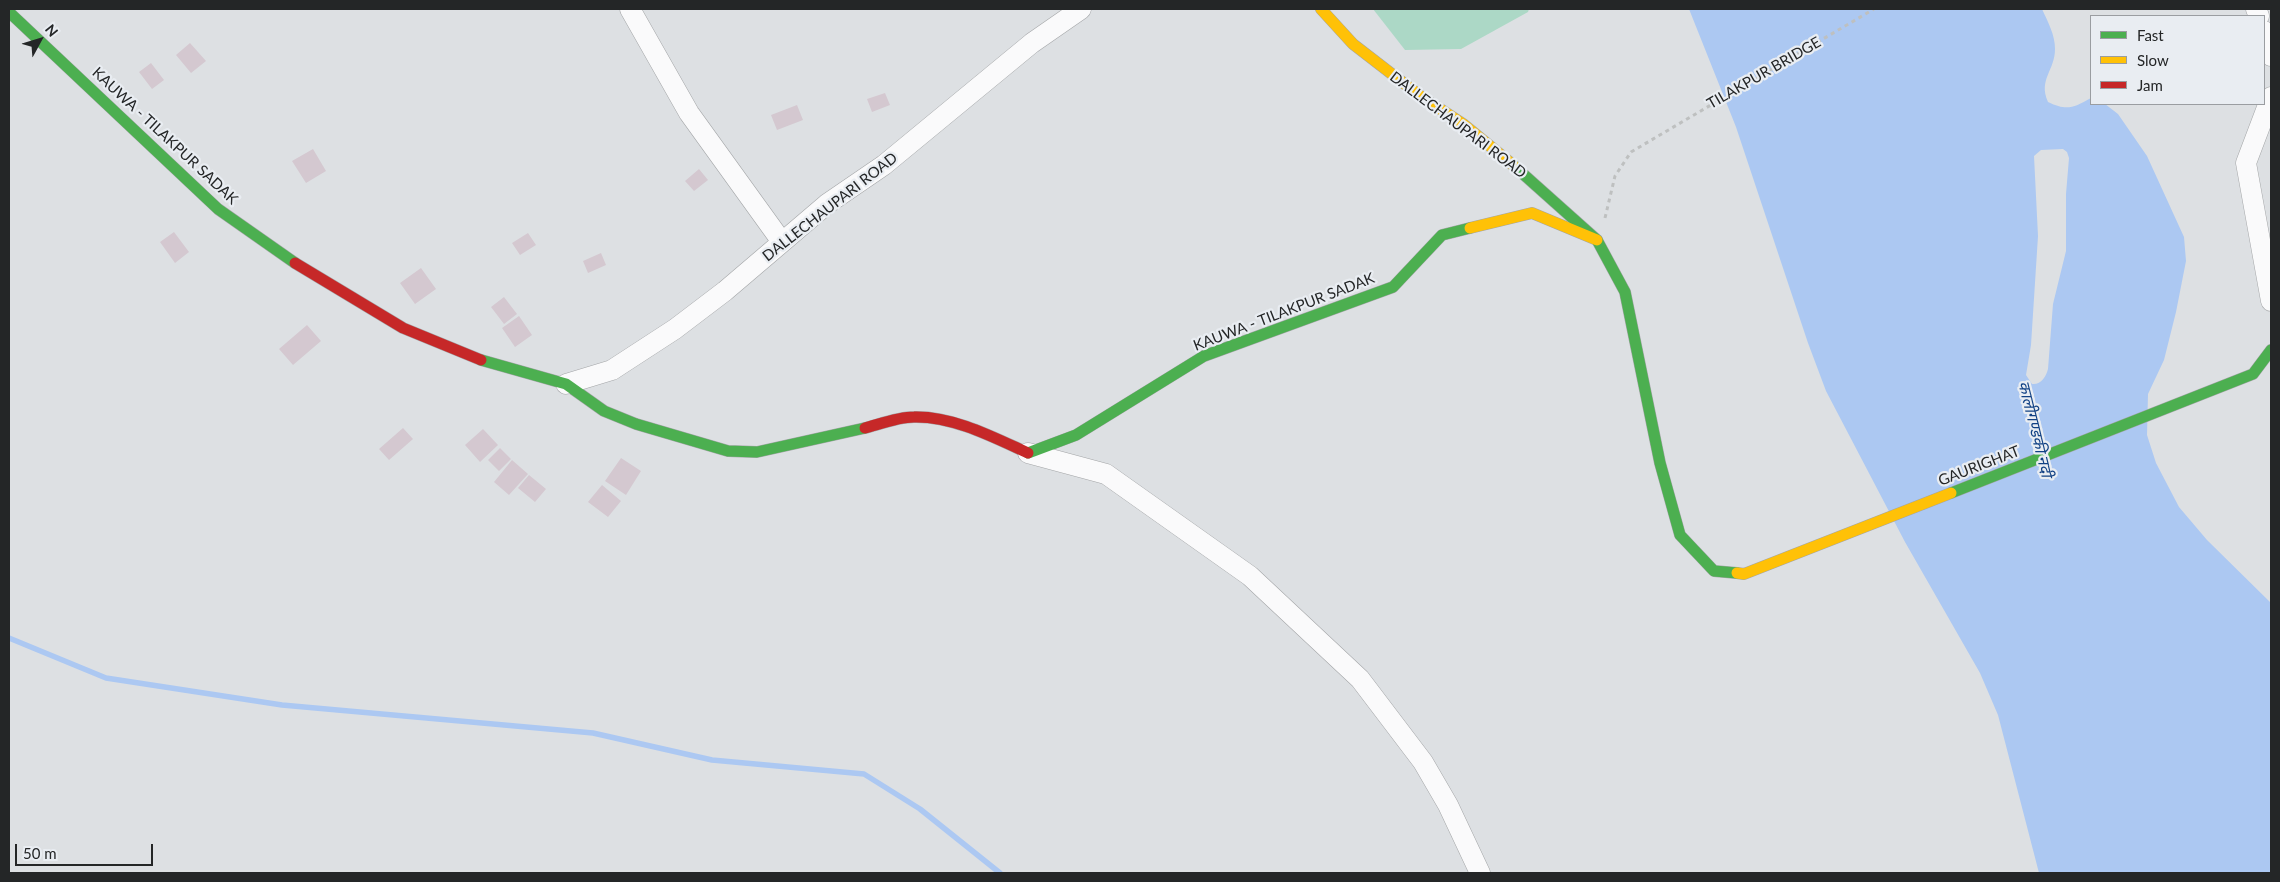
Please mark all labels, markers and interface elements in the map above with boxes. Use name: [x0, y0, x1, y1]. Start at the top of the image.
north arrow: [15, 15, 65, 65]
legend: [2090, 15, 2265, 105]
text: N: [42, 21, 62, 40]
text: Fast: [2137, 26, 2164, 44]
street label: TILAKPUR BRIDGE: [1704, 33, 1824, 113]
text: Slow: [2137, 51, 2169, 69]
street label: KAUWA - TILAKPUR SADAK: [88, 64, 242, 208]
street label: DALLECHAUPARI ROAD: [1386, 68, 1530, 182]
text: Jam: [2137, 76, 2163, 94]
street label: DALLECHAUPARI ROAD: [759, 149, 901, 265]
street label: KAUWA - TILAKPUR SADAK: [1191, 269, 1377, 355]
water label: कालीगण्डकी नदी: [2014, 379, 2056, 479]
street label: GAURIGHAT: [1936, 442, 2022, 490]
scale bar: [18, 834, 155, 866]
text: 50 m: [23, 844, 57, 862]

